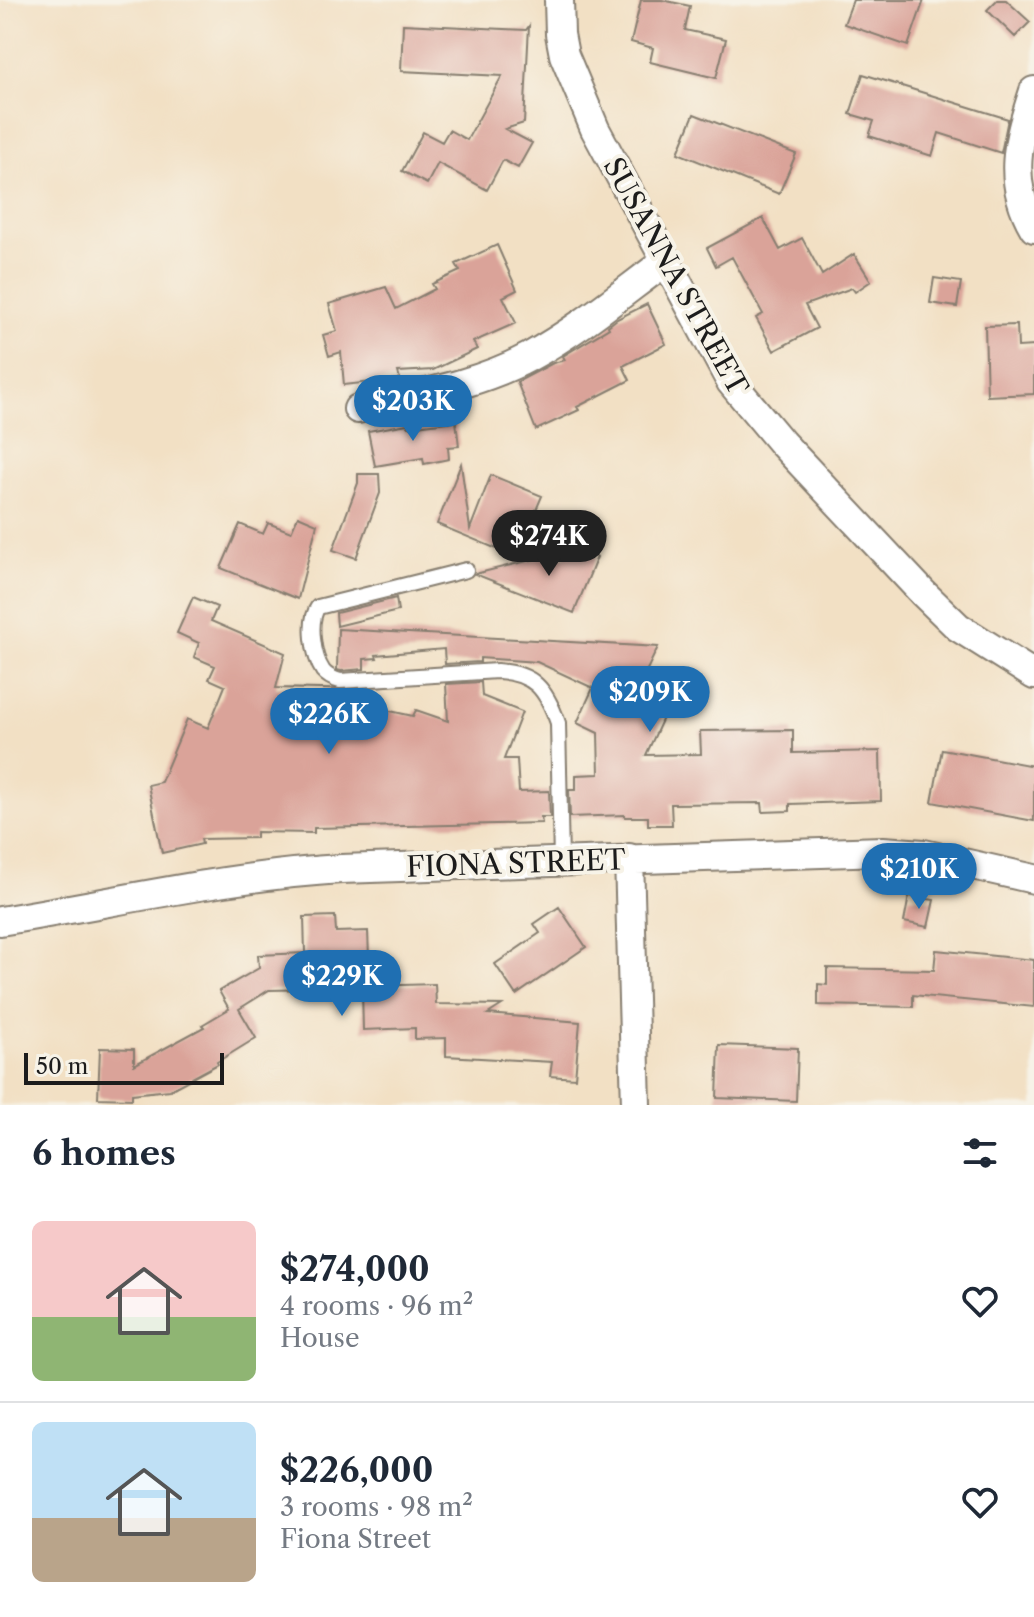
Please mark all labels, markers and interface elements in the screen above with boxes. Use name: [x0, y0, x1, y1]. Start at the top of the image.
street label: SUSANNA STREET: [597, 151, 755, 401]
pin: $203K: [357, 375, 469, 443]
text: $203K: [372, 385, 454, 417]
pin: $274K: [493, 510, 605, 578]
text: $274K: [510, 520, 588, 552]
pin: $209K: [594, 666, 706, 734]
text: $209K: [609, 676, 691, 708]
pin: $226K: [273, 688, 385, 756]
text: $226K: [288, 698, 370, 730]
street label: FIONA STREET: [406, 842, 626, 884]
pin: $210K: [863, 843, 975, 911]
text: $210K: [880, 853, 958, 885]
pin: $229K: [286, 950, 398, 1018]
text: $229K: [301, 960, 383, 992]
scale bar: [24, 1049, 224, 1085]
text: 50 m: [36, 1053, 88, 1080]
icon: filters: [958, 1131, 1002, 1175]
text: 6 homes: [32, 1132, 176, 1174]
text: $274,000: [280, 1248, 430, 1290]
icon: home: [96, 1253, 192, 1349]
icon: heart: [958, 1279, 1002, 1323]
text: 4 rooms · 96 m²: [280, 1290, 473, 1322]
text: House: [280, 1322, 360, 1354]
text: $226,000: [280, 1449, 433, 1491]
icon: home: [96, 1454, 192, 1550]
icon: heart: [958, 1480, 1002, 1524]
text: 3 rooms · 98 m²: [280, 1491, 473, 1523]
text: Fiona Street: [280, 1523, 431, 1555]

